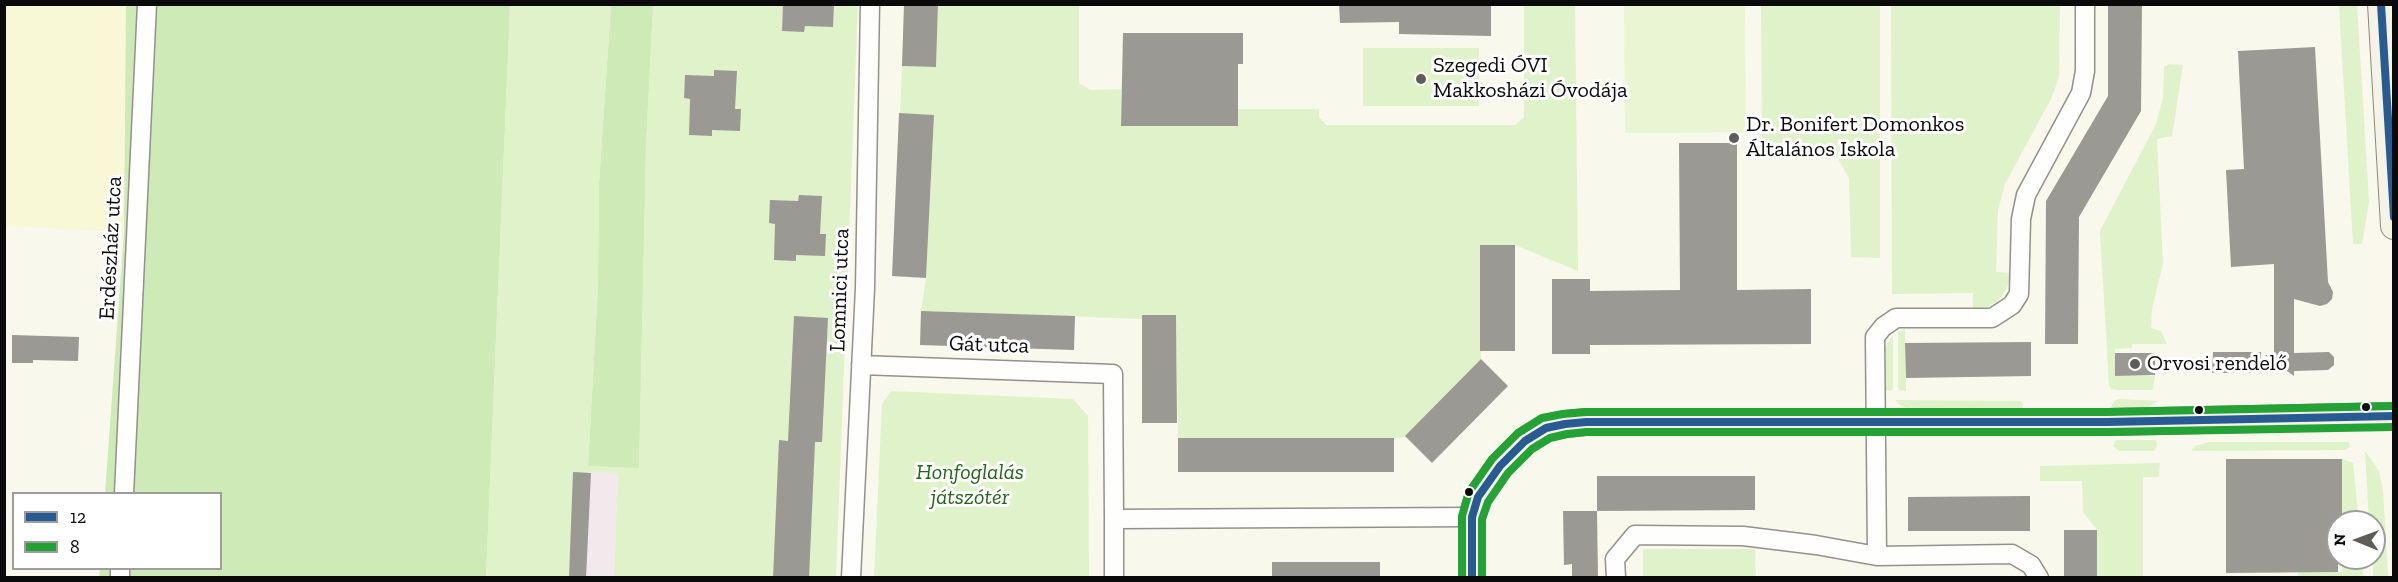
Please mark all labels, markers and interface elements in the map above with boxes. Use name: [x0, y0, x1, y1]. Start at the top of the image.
place label: Szegedi ÓVI Makkosházi Óvodája: [1433, 53, 1628, 104]
marker: Szegedi ÓVI Makkosházi Óvodája: [1414, 72, 1428, 86]
place label: Dr. Bonifert Domonkos Általános Iskola: [1746, 112, 1964, 164]
marker: Dr. Bonifert Domonkos Általános Iskola: [1727, 131, 1741, 145]
street label: Erdészház utca: [94, 175, 128, 321]
street label: Lomnici utca: [825, 228, 855, 352]
street label: Gát utca: [948, 330, 1030, 360]
place label: Orvosi rendelő: [2147, 351, 2287, 377]
marker: Orvosi rendelő: [2128, 357, 2142, 371]
unlabelled marker: [2360, 401, 2372, 413]
unlabelled marker: [2193, 404, 2205, 416]
park label: Honfoglalás játszótér: [916, 460, 1024, 512]
unlabelled marker: [1463, 486, 1475, 498]
legend: [12, 492, 222, 570]
text: 12: [70, 506, 86, 528]
north arrow: [2326, 510, 2386, 570]
text: N: [2330, 533, 2349, 546]
text: 8: [70, 536, 80, 558]

